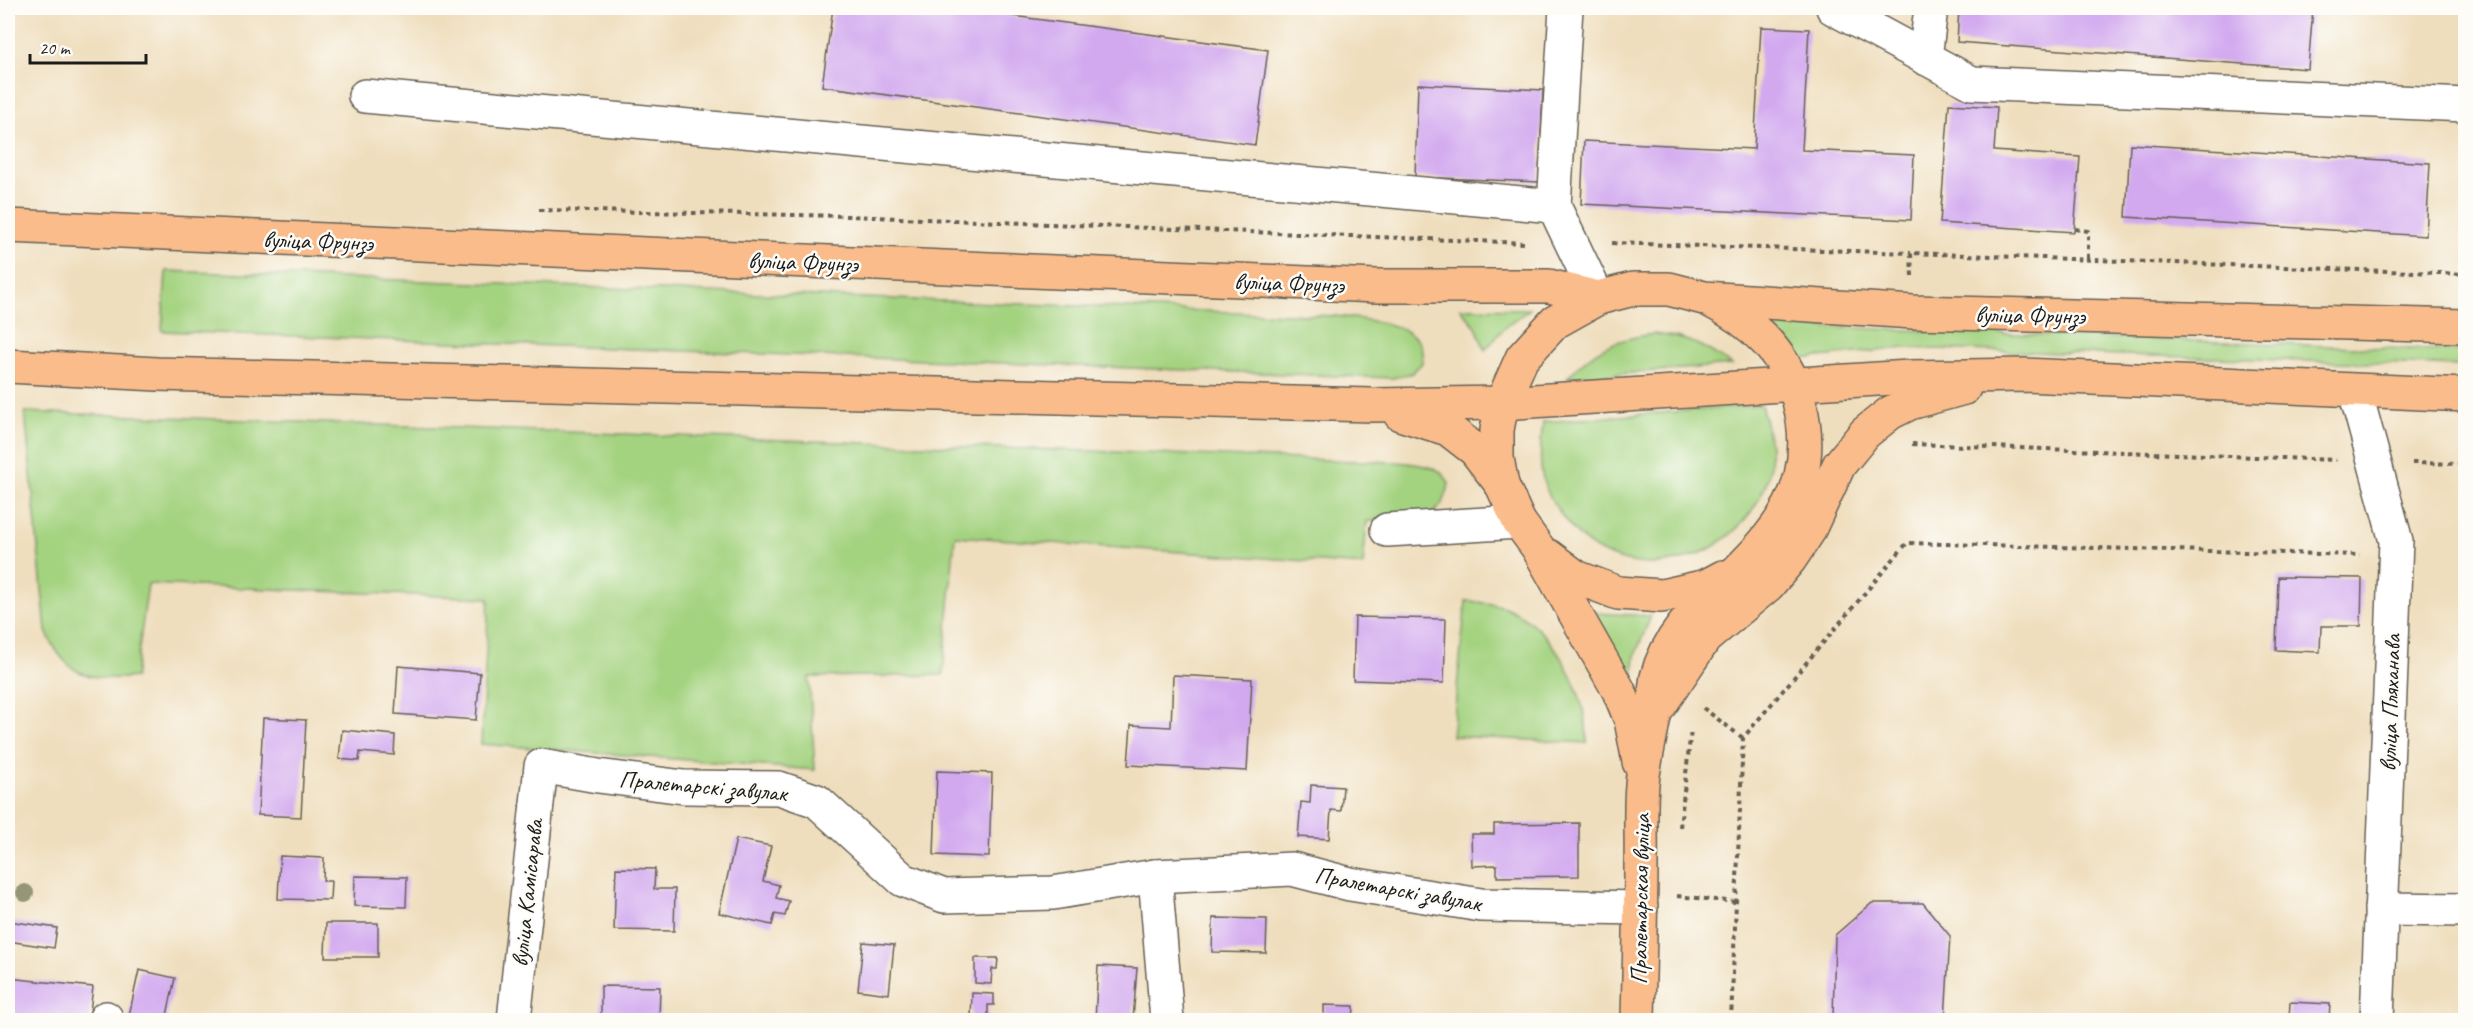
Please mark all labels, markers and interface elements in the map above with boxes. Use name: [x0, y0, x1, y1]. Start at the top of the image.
scale bar: [30, 27, 146, 65]
text: 20 m: [39, 37, 72, 59]
street label: вуліца Фрунзэ: [263, 224, 375, 259]
street label: вуліца Фрунзэ: [748, 245, 860, 280]
street label: вуліца Фрунзэ: [1234, 266, 1346, 301]
street label: вуліца Фрунзэ: [1975, 299, 2087, 332]
street label: вуліца Пляханава: [2373, 633, 2407, 772]
street label: Пралетарскі завулак: [618, 764, 790, 809]
street label: Пралетарская вуліца: [1624, 812, 1657, 984]
street label: вуліца Камісарава: [504, 816, 550, 968]
street label: Пралетарскі завулак: [1312, 860, 1485, 920]

